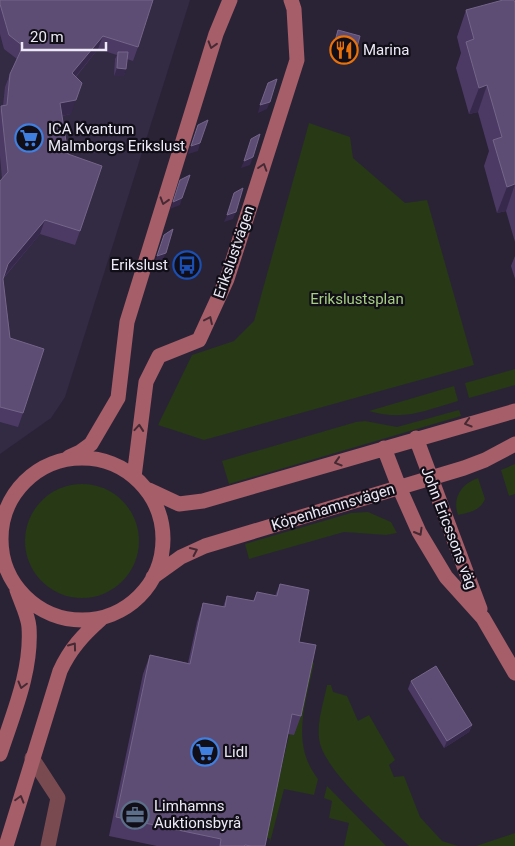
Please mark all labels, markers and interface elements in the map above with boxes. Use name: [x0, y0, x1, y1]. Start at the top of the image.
scale bar: [22, 20, 106, 52]
text: 20 m: [30, 28, 64, 46]
restaurant icon: Marina: [329, 35, 359, 65]
one-way arrow: [208, 41, 218, 49]
place label: Marina: [363, 41, 409, 59]
place label: ICA Kvantum Malmborgs Erikslust: [48, 120, 185, 155]
supermarket icon: ICA Kvantum Malmborgs Erikslust: [14, 123, 44, 153]
one-way arrow: [257, 163, 267, 172]
one-way arrow: [160, 196, 170, 204]
street label: Erikslustvägen: [210, 203, 258, 301]
bus stop icon: Erikslust: [172, 250, 202, 280]
place label: Erikslust: [111, 256, 168, 274]
park label: Erikslustsplan: [310, 290, 404, 308]
one-way arrow: [203, 316, 213, 325]
one-way arrow: [464, 418, 473, 428]
one-way arrow: [133, 424, 144, 432]
one-way arrow: [334, 456, 342, 466]
street label: John Ericssons väg: [417, 464, 481, 592]
street label: Köpenhamnsvägen: [269, 480, 397, 534]
one-way arrow: [413, 526, 423, 535]
one-way arrow: [189, 546, 198, 557]
one-way arrow: [67, 643, 76, 652]
one-way arrow: [17, 680, 28, 689]
supermarket icon: Lidl: [190, 737, 220, 767]
place label: Lidl: [224, 743, 248, 761]
one-way arrow: [14, 796, 24, 804]
place label: Limhamns Auktionsbyrå: [154, 797, 241, 832]
office icon: Limhamns Auktionsbyrå: [120, 800, 150, 830]

